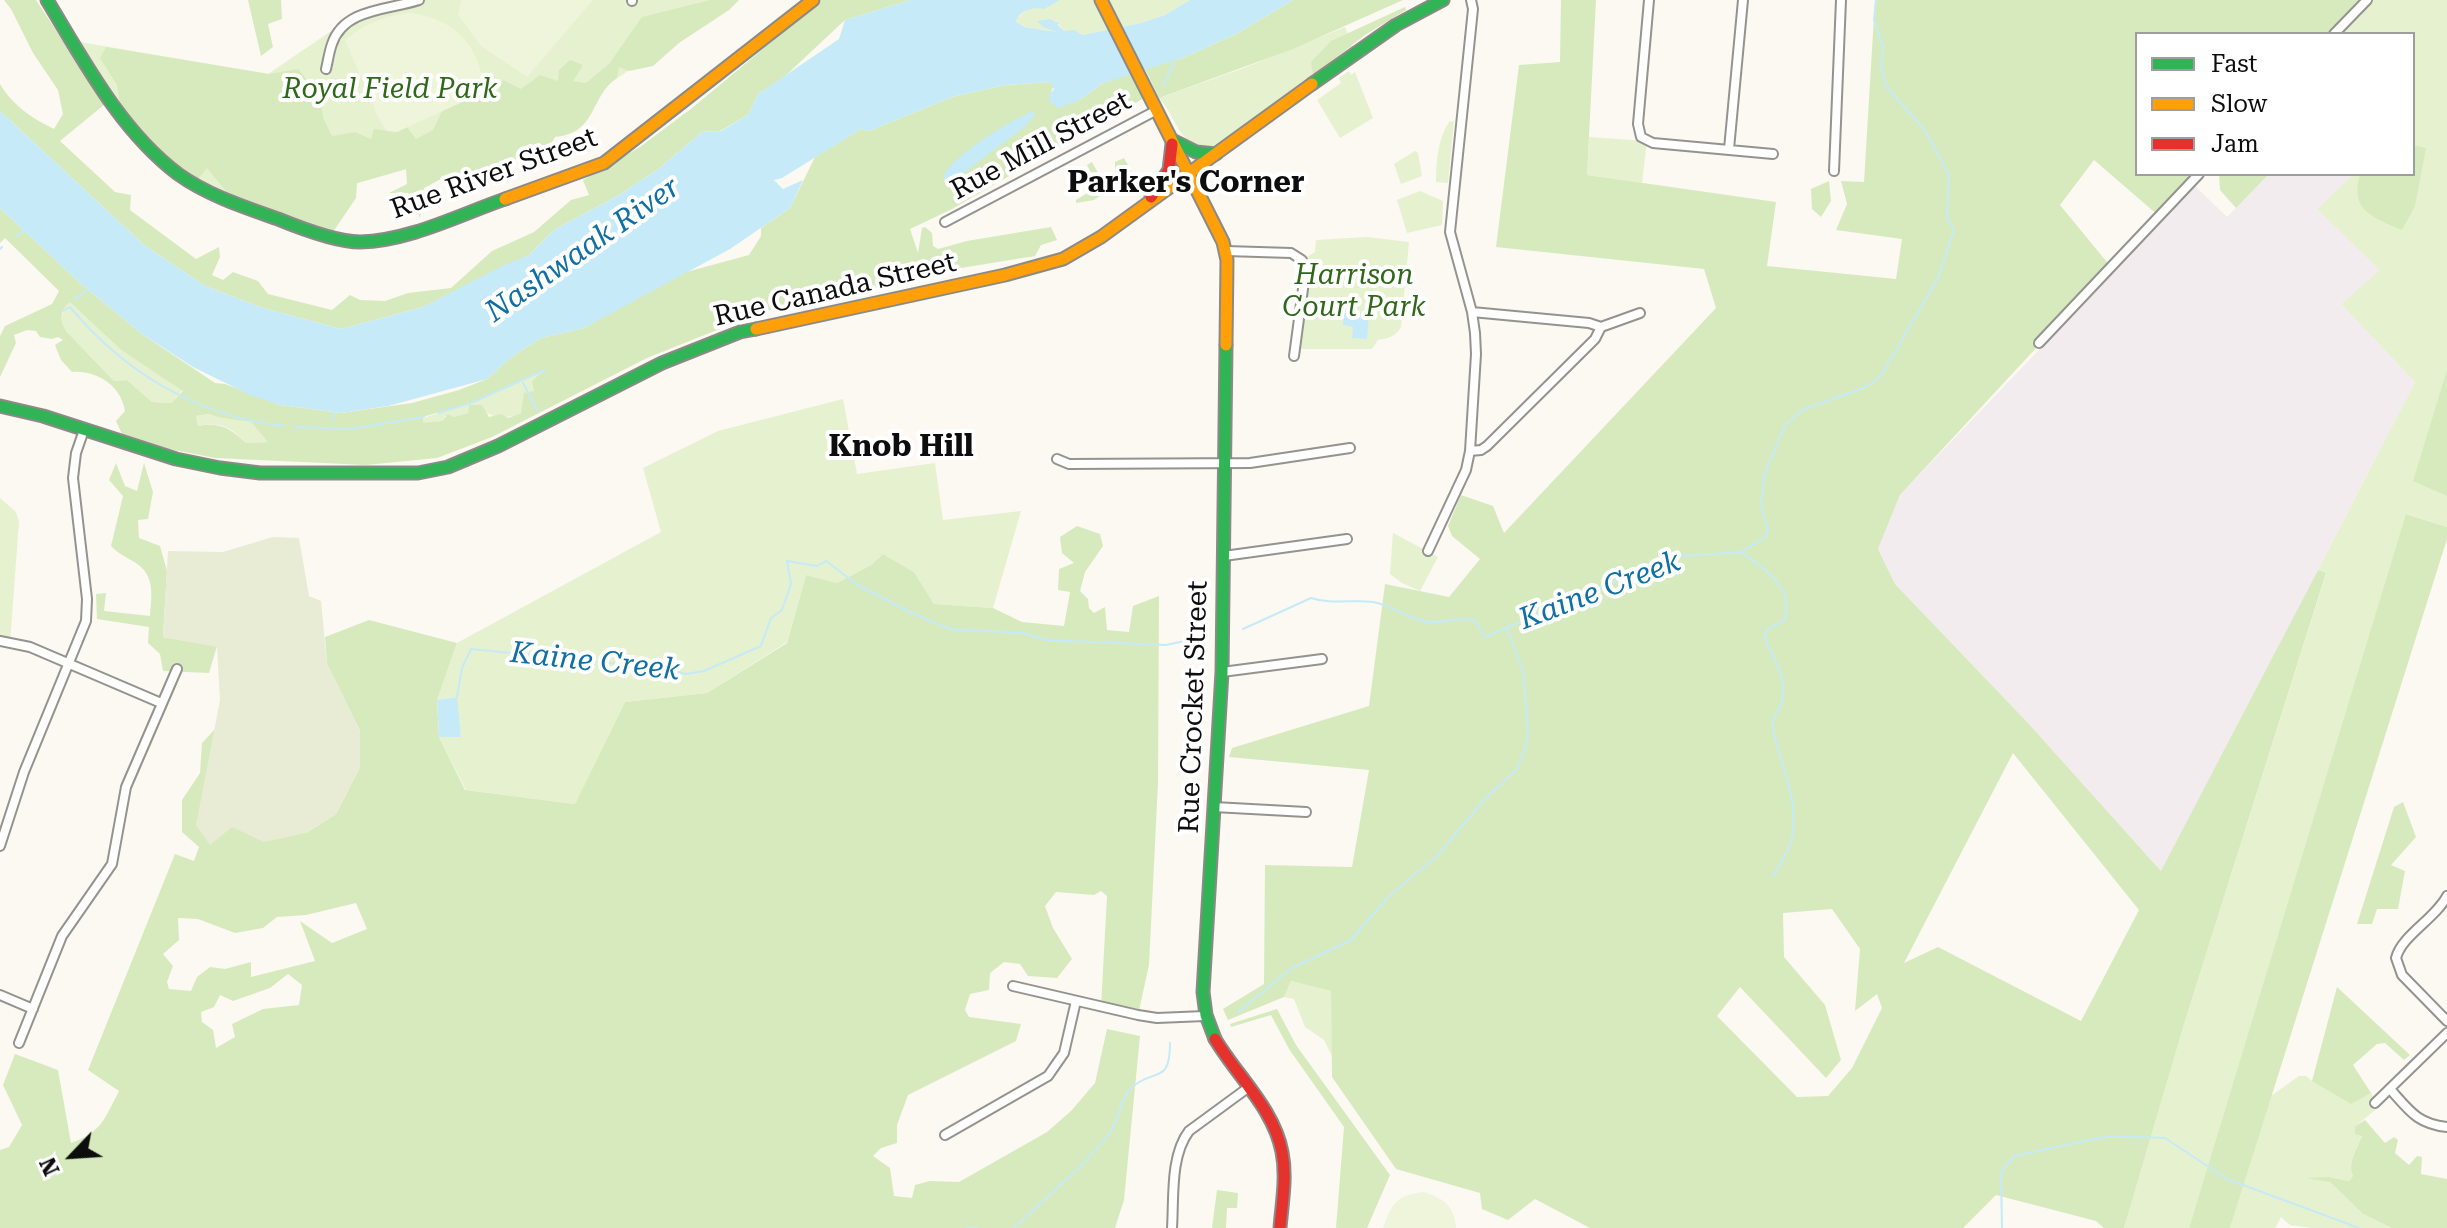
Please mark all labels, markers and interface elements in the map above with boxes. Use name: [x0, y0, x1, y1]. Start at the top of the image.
legend: [2135, 32, 2415, 176]
text: Fast: [2211, 50, 2258, 78]
park label: Royal Field Park: [282, 73, 498, 107]
street label: Rue Mill Street: [945, 84, 1137, 208]
text: Slow: [2211, 90, 2267, 118]
street label: Rue River Street: [386, 121, 602, 227]
text: Jam: [2211, 130, 2259, 158]
district label: Parker's Corner: [1067, 165, 1305, 201]
water label: Nashwaak River: [479, 170, 687, 330]
street label: Rue Canada Street: [711, 246, 959, 334]
park label: Harrison Court Park: [1282, 259, 1426, 325]
district label: Knob Hill: [828, 429, 974, 465]
water label: Kaine Creek: [1514, 544, 1686, 638]
street label: Rue Crocket Street: [1173, 580, 1215, 834]
water label: Kaine Creek: [509, 635, 681, 689]
north arrow: [32, 1116, 112, 1196]
text: N: [35, 1153, 65, 1179]

